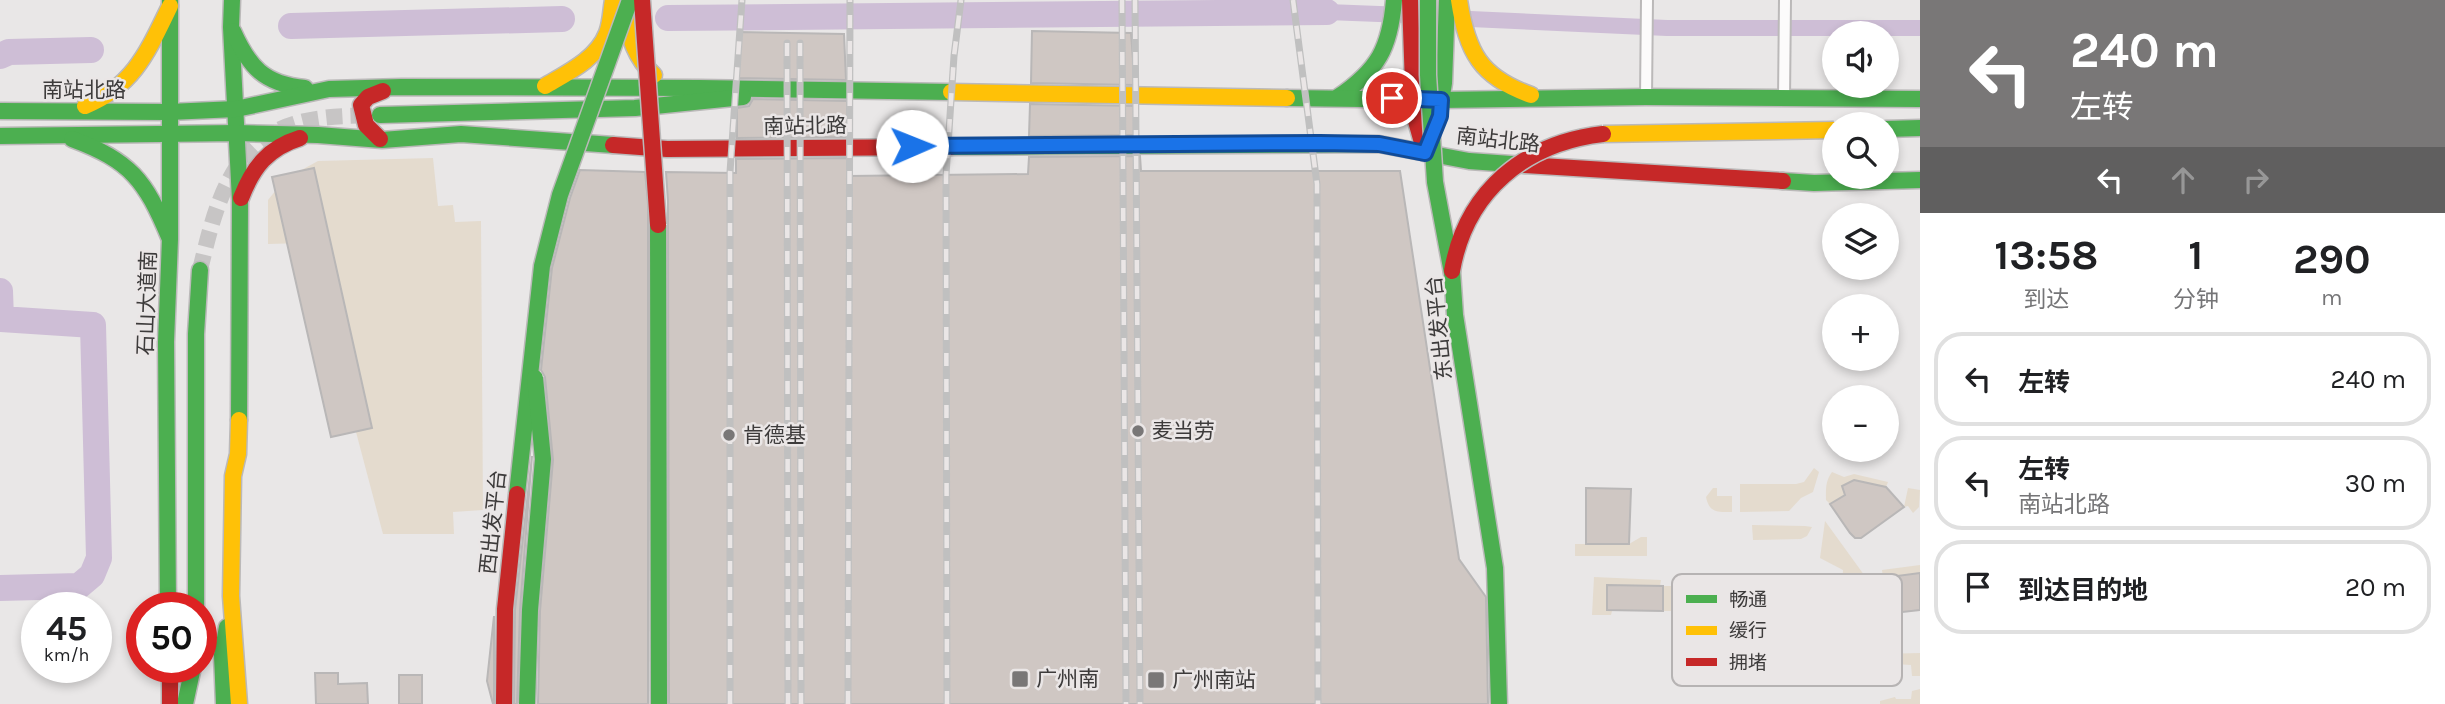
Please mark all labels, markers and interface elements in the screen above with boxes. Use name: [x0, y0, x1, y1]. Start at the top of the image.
map controls: [1822, 21, 1899, 462]
button: sound: [1822, 21, 1899, 98]
text: 240 m: [2070, 22, 2219, 79]
icon: left: [1955, 28, 2046, 119]
pin: [1362, 68, 1422, 128]
street label: 南站北路: [42, 78, 126, 102]
icon: arrive: [1373, 79, 1411, 117]
text: 左转: [2070, 89, 2134, 126]
position arrow: [875, 109, 949, 183]
button: search: [1822, 112, 1899, 189]
street label: 南站北路: [763, 113, 847, 139]
street label: 南站北路: [1455, 124, 1541, 156]
icon: left: [2091, 161, 2129, 199]
icon: ahead: [2164, 161, 2202, 199]
icon: right: [2237, 161, 2275, 199]
button: layers: [1822, 203, 1899, 280]
text: 13:58: [1994, 230, 2098, 280]
text: 1: [2188, 230, 2203, 280]
text: 290: [2293, 234, 2371, 284]
street label: 石山大道南: [133, 250, 161, 356]
street label: 东出发平台: [1422, 275, 1456, 381]
text: m: [2321, 284, 2343, 311]
text: 到达: [2023, 286, 2069, 313]
text: 分钟: [2173, 286, 2219, 313]
button: +: [1822, 294, 1899, 371]
icon: left: [1959, 360, 1997, 398]
text: 240 m: [2330, 364, 2406, 395]
text: 左转: [2018, 367, 2070, 398]
button: −: [1822, 385, 1899, 462]
place label: 麦当劳: [1152, 419, 1215, 443]
place label: 肯德基: [743, 423, 806, 447]
marker: 麦当劳: [1130, 423, 1146, 439]
marker: 肯德基: [721, 427, 737, 443]
text: 左转: [2018, 454, 2070, 485]
icon: left: [1959, 464, 1997, 502]
text: 30 m: [2345, 468, 2406, 499]
street label: 西出发平台: [476, 469, 510, 575]
text: 南站北路: [2018, 491, 2110, 518]
icon: arrive: [1959, 568, 1997, 606]
text: 20 m: [2345, 572, 2406, 603]
legend: [1672, 574, 1902, 686]
text: 到达目的地: [2018, 575, 2148, 606]
text: 畅通: [1729, 589, 1767, 611]
speed limit sign: 50: [126, 592, 217, 683]
text: 45: [46, 608, 87, 649]
text: 缓行: [1729, 620, 1767, 642]
text: km/h: [44, 644, 89, 666]
text: 拥堵: [1729, 652, 1767, 674]
place label: 广州南: [1036, 667, 1099, 691]
place label: 广州南站: [1172, 668, 1256, 692]
marker: 广州南: [1010, 669, 1030, 689]
marker: 广州南站: [1146, 670, 1166, 690]

